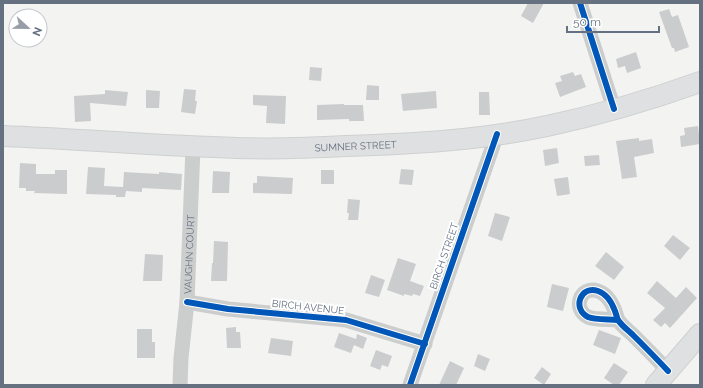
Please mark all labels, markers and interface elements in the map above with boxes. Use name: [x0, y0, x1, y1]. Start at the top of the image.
north arrow: [8, 8, 48, 48]
scale bar: [567, 8, 659, 34]
text: 50 m: [573, 15, 601, 29]
text: N: [29, 25, 44, 38]
street label: SUMNER STREET: [314, 138, 397, 153]
street label: VAUGHN COURT: [182, 214, 196, 294]
street label: BIRCH STREET: [427, 221, 461, 291]
street label: BIRCH AVENUE: [271, 298, 345, 316]

